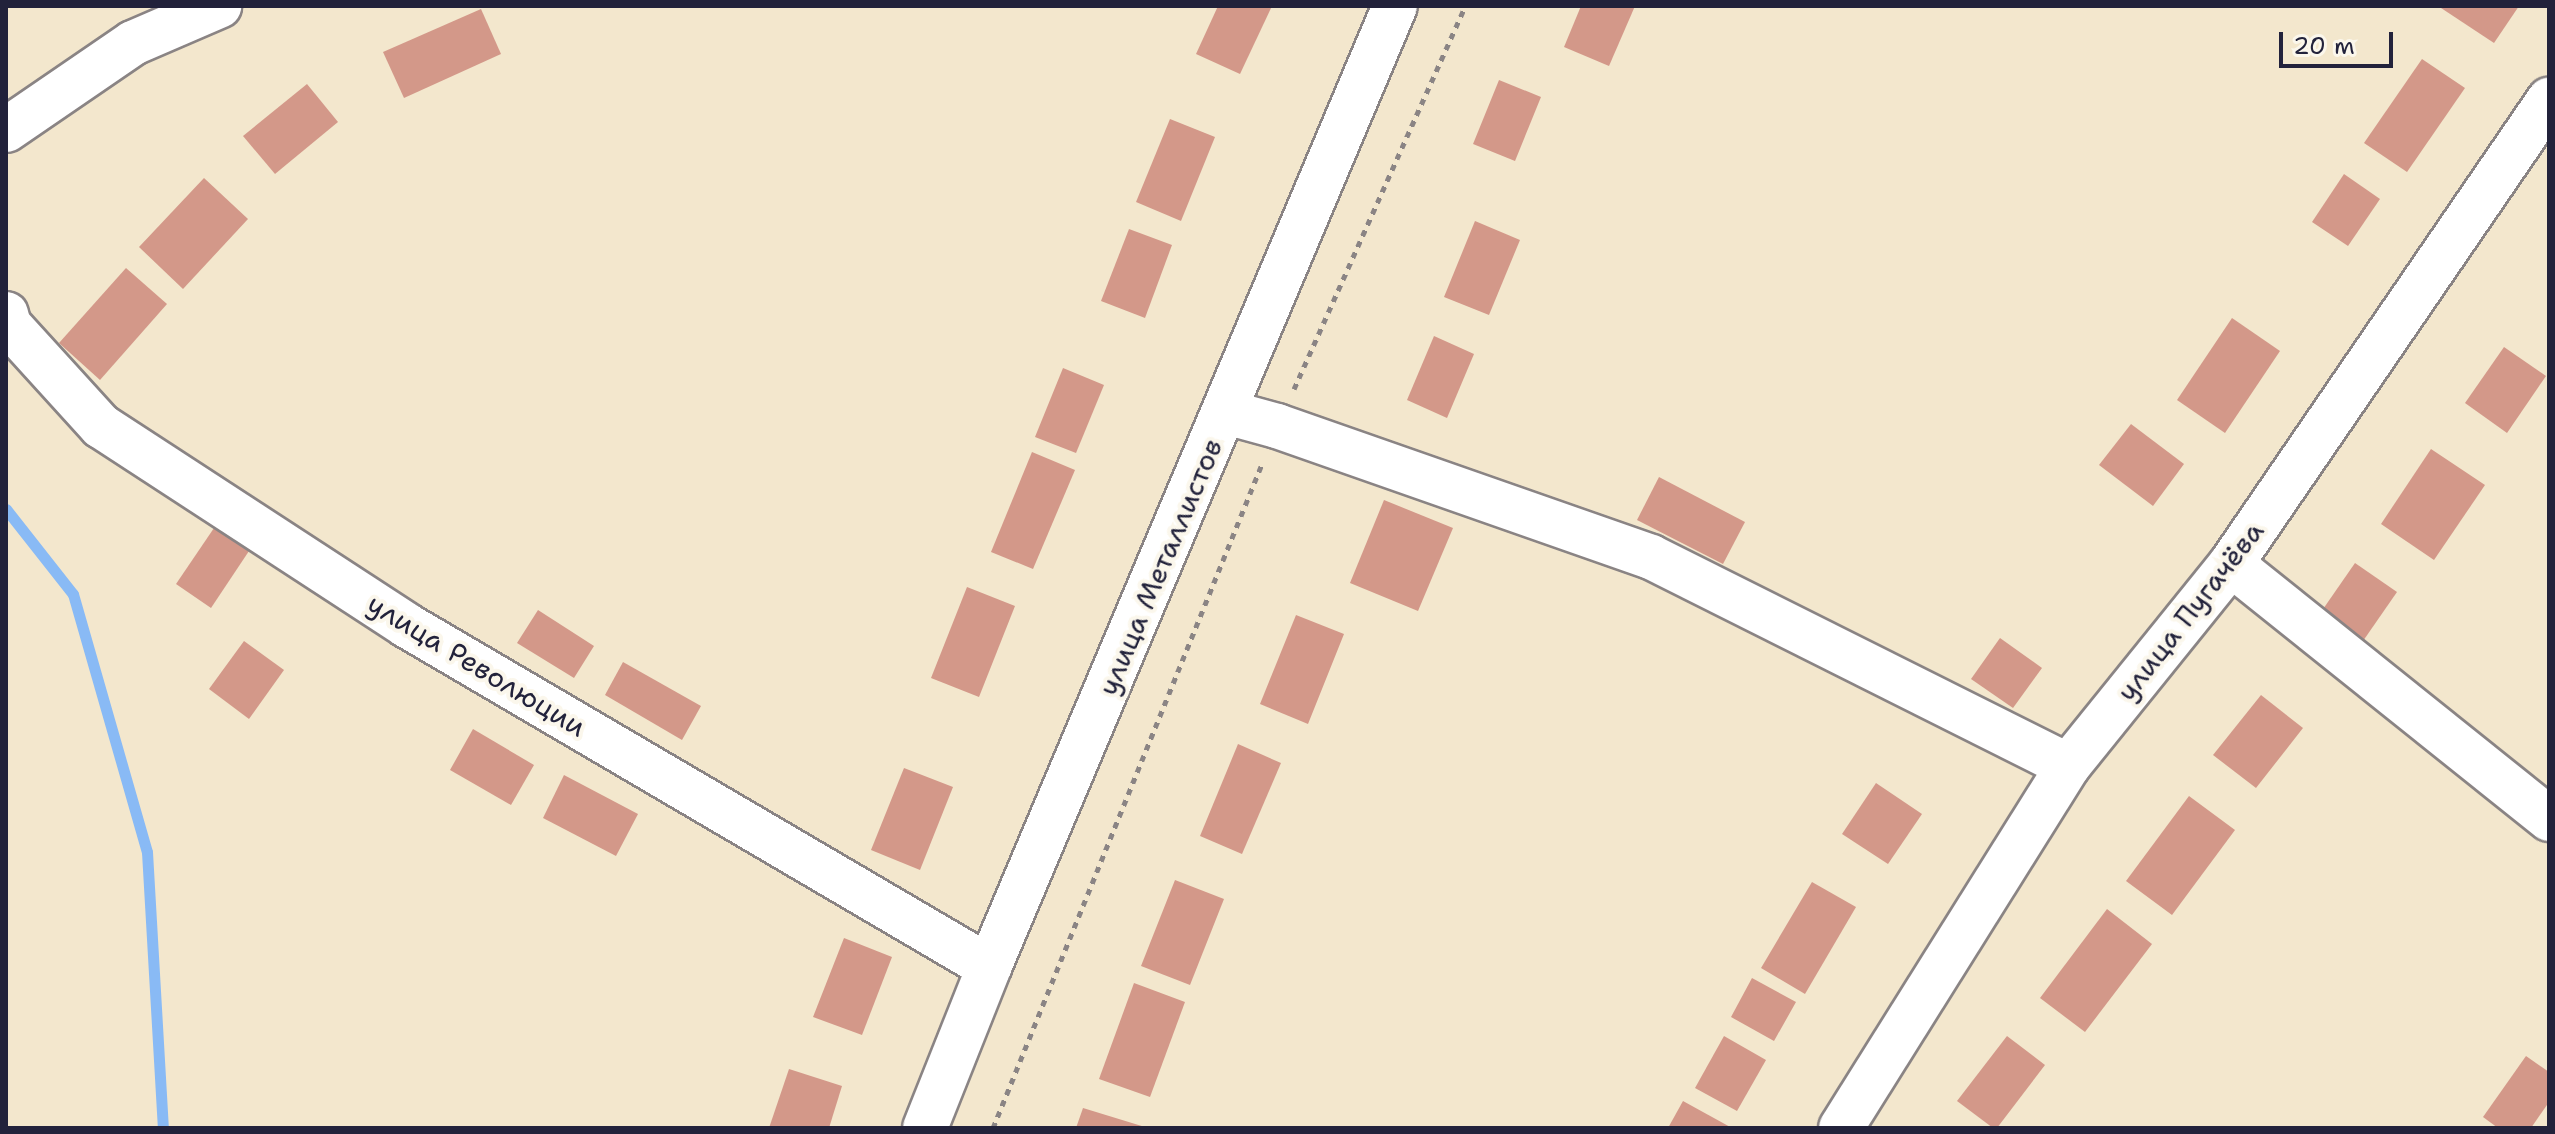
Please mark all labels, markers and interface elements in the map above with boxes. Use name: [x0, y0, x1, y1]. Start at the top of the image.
scale bar: [2283, 16, 2397, 66]
text: 20 m: [2293, 30, 2355, 62]
street label: улица Металлистов: [1091, 434, 1229, 700]
street label: улица Пугачёва: [2109, 514, 2271, 708]
street label: улица Революции: [362, 586, 592, 744]

